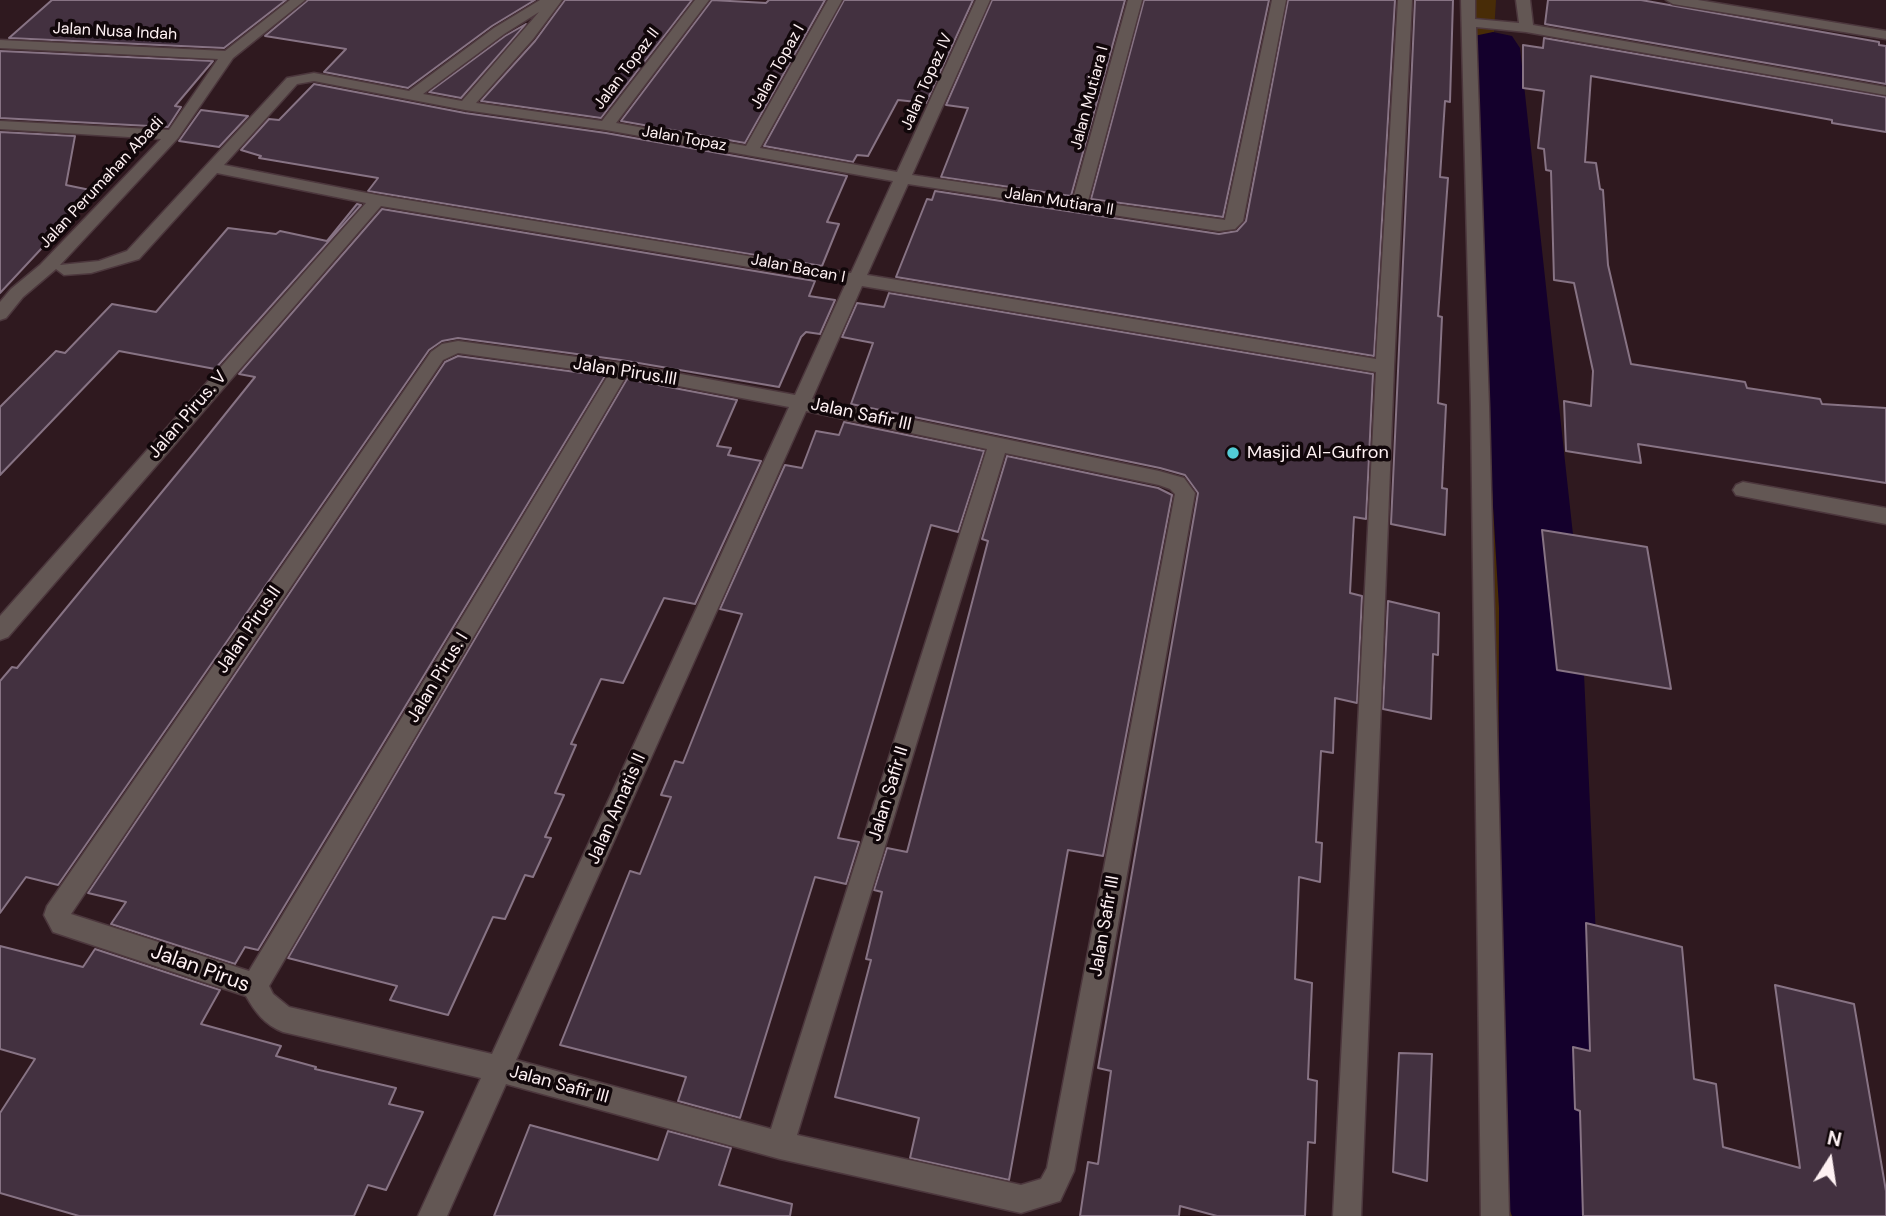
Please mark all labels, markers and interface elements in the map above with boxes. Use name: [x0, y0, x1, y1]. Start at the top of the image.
street label: Jalan Nusa Indah: [52, 19, 178, 45]
street label: Jalan Topaz I: [747, 21, 809, 113]
street label: Jalan Topaz II: [590, 24, 664, 114]
street label: Jalan Topaz IV: [897, 30, 957, 134]
street label: Jalan Mutiara I: [1067, 44, 1113, 152]
street label: Jalan Perumahan Abadi: [36, 113, 168, 253]
street label: Jalan Topaz: [640, 122, 728, 156]
street label: Jalan Mutiara II: [1003, 184, 1115, 220]
street label: Jalan Bacan I: [749, 250, 847, 288]
street label: Jalan Pirus.III: [572, 353, 678, 391]
street label: Jalan Pirus. V: [144, 367, 232, 463]
street label: Jalan Safir III: [809, 394, 913, 436]
place label: Masjid Al-Gufron: [1247, 442, 1389, 464]
marker: Masjid Al-Gufron: [1225, 445, 1241, 461]
street label: Jalan Pirus.II: [212, 582, 286, 678]
street label: Jalan Pirus. I: [403, 629, 473, 727]
street label: Jalan Safir II: [864, 744, 914, 844]
street label: Jalan Amatis II: [583, 750, 651, 868]
street label: Jalan Safir III: [1085, 874, 1125, 978]
street label: Jalan Pirus: [147, 940, 253, 998]
street label: Jalan Safir III: [507, 1061, 611, 1109]
north arrow: [1795, 1125, 1865, 1195]
text: N: [1825, 1125, 1844, 1153]

